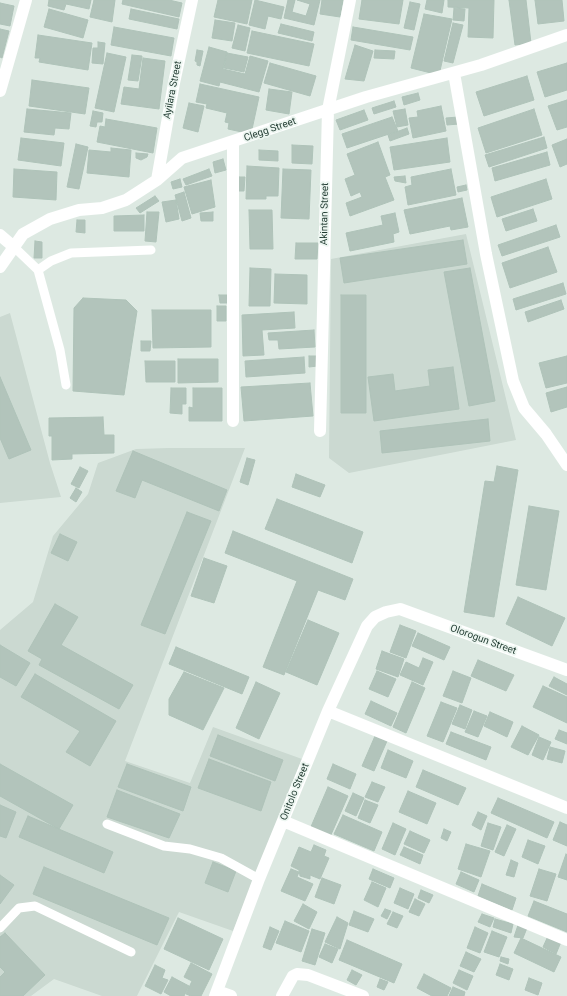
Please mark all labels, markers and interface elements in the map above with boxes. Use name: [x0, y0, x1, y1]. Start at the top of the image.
street label: Ayilara Street: [161, 60, 185, 120]
street label: Clegg Street: [242, 115, 298, 145]
street label: Akintan Street: [318, 183, 332, 245]
street label: Olorogun Street: [448, 622, 518, 658]
street label: Onitolo Street: [278, 762, 312, 822]

